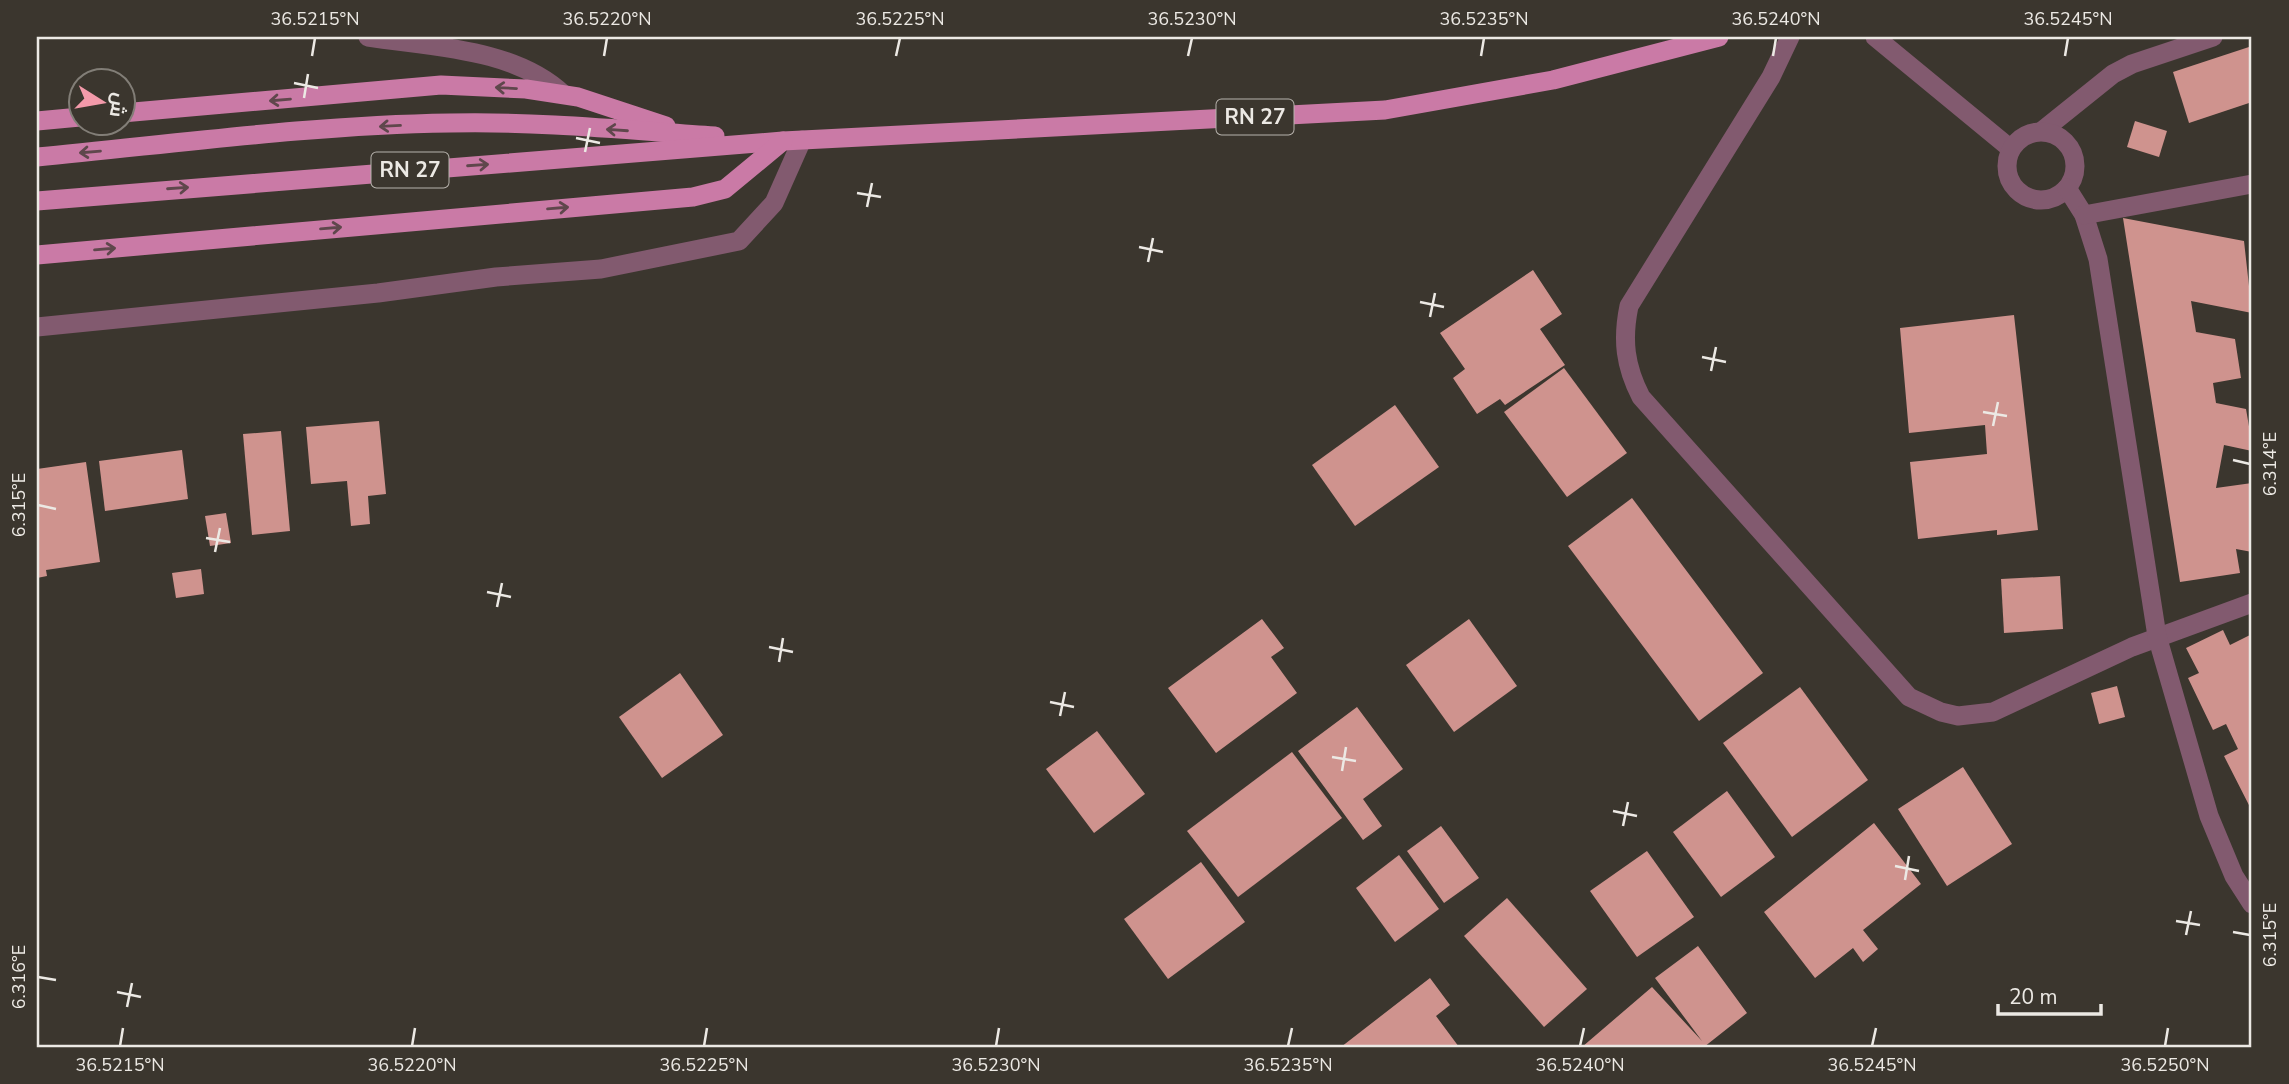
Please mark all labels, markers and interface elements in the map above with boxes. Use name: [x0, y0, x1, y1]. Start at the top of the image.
text: 36.5215°N: [271, 7, 359, 31]
text: 36.5220°N: [563, 7, 651, 31]
text: 36.5225°N: [856, 7, 944, 31]
text: 36.5230°N: [1148, 7, 1236, 31]
text: 36.5235°N: [1440, 7, 1528, 31]
text: 36.5240°N: [1732, 7, 1820, 31]
text: 36.5245°N: [2024, 7, 2112, 31]
north arrow: [66, 66, 136, 136]
one-way arrow: [495, 82, 518, 95]
text: ش: [103, 91, 133, 120]
one-way arrow: [269, 94, 291, 107]
road number: RN 27: [1216, 100, 1294, 134]
one-way arrow: [378, 119, 401, 132]
one-way arrow: [606, 123, 629, 136]
one-way arrow: [79, 146, 102, 159]
road number: RN 27: [372, 152, 448, 188]
one-way arrow: [466, 158, 489, 171]
one-way arrow: [166, 181, 189, 194]
one-way arrow: [546, 201, 569, 214]
one-way arrow: [320, 221, 342, 234]
one-way arrow: [93, 242, 116, 255]
text: 6.314°E: [2258, 432, 2282, 496]
text: 6.315°E: [7, 473, 31, 537]
text: 6.315°E: [2258, 903, 2282, 967]
text: 6.316°E: [7, 945, 31, 1009]
scale bar: [1998, 972, 2102, 1016]
text: 20 m: [2009, 983, 2058, 1011]
text: 36.5215°N: [76, 1053, 164, 1077]
text: 36.5220°N: [368, 1053, 456, 1077]
text: 36.5225°N: [660, 1053, 748, 1077]
text: 36.5230°N: [952, 1053, 1040, 1077]
text: 36.5235°N: [1244, 1053, 1332, 1077]
text: 36.5240°N: [1536, 1053, 1624, 1077]
text: 36.5245°N: [1828, 1053, 1916, 1077]
text: 36.5250°N: [2121, 1053, 2209, 1077]

